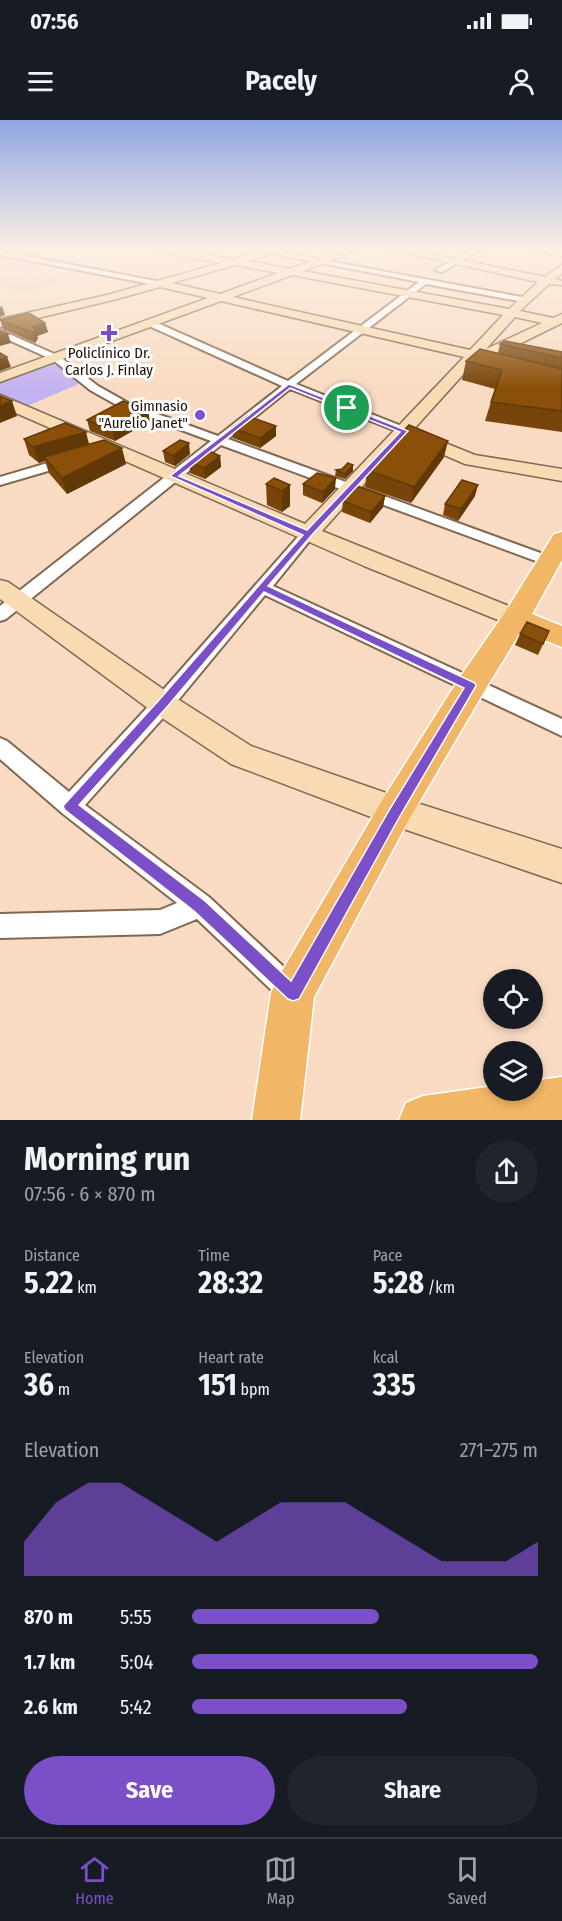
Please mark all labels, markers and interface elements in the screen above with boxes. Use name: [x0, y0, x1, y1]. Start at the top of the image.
text: 07:56: [30, 8, 79, 35]
icon: menu: [24, 65, 57, 98]
text: Pacely: [245, 65, 317, 97]
icon: person: [505, 65, 538, 98]
marker: Policlínico Dr. Carlos J. Finlay: [100, 324, 118, 342]
place label: Policlínico Dr. Carlos J. Finlay: [65, 344, 153, 379]
pin: [321, 382, 372, 433]
icon: arrive: [330, 391, 363, 424]
place label: Gimnasio "Aurelio Janet": [99, 397, 188, 432]
marker: Gimnasio "Aurelio Janet": [193, 408, 207, 422]
map controls: [483, 969, 543, 1101]
button: locate: [483, 969, 543, 1029]
button: layers: [483, 1041, 543, 1101]
text: Morning run: [24, 1139, 190, 1179]
button: share: [475, 1140, 538, 1203]
text: 07:56 · 6 × 870 m: [24, 1182, 156, 1206]
text: Distance: [24, 1246, 80, 1265]
text: Time: [198, 1246, 230, 1265]
text: Pace: [373, 1246, 402, 1265]
text: 5.22: [24, 1265, 73, 1301]
text: 28:32: [198, 1265, 263, 1301]
text: 5:28: [373, 1265, 424, 1301]
text: km: [73, 1278, 97, 1297]
text: /km: [424, 1278, 455, 1297]
text: Elevation: [24, 1348, 84, 1367]
text: Heart rate: [198, 1348, 264, 1367]
text: kcal: [373, 1348, 399, 1367]
text: 36: [24, 1367, 54, 1403]
text: 151: [198, 1367, 237, 1403]
text: 335: [373, 1367, 416, 1403]
text: m: [54, 1380, 70, 1399]
text: bpm: [237, 1380, 270, 1399]
text: Elevation: [24, 1438, 99, 1462]
text: 271–275 m: [460, 1438, 538, 1462]
text: 870 m: [24, 1605, 73, 1629]
text: 5:55: [120, 1605, 152, 1629]
text: 1.7 km: [24, 1650, 75, 1674]
text: 5:04: [120, 1650, 154, 1674]
text: 2.6 km: [24, 1695, 78, 1719]
text: 5:42: [120, 1695, 152, 1719]
button: Save: [24, 1756, 275, 1825]
button: Share: [287, 1756, 538, 1825]
tab: Home: [75, 1853, 114, 1908]
tab: Map: [264, 1853, 297, 1908]
tab: Saved: [448, 1853, 487, 1908]

